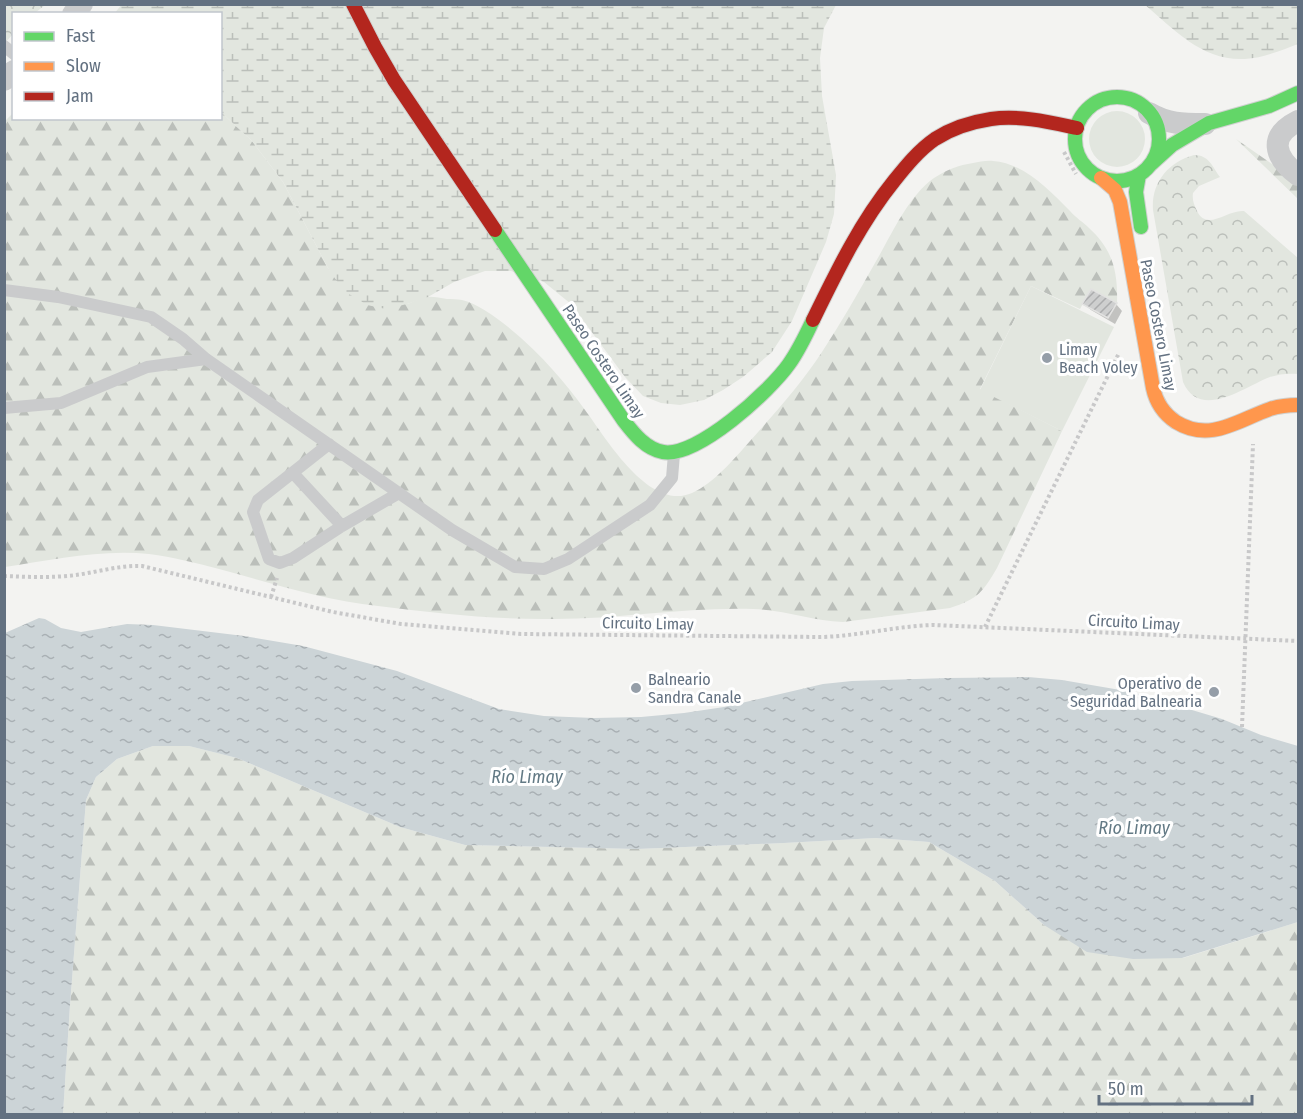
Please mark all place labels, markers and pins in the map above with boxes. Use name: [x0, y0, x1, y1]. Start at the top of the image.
place label: Limay Beach Voley: [1059, 340, 1139, 377]
marker: Limay Beach Voley: [1040, 351, 1054, 365]
place label: Balneario Sandra Canale: [648, 670, 742, 707]
place label: Operativo de Seguridad Balnearia: [1070, 674, 1202, 711]
marker: Balneario Sandra Canale: [629, 681, 643, 695]
marker: Operativo de Seguridad Balnearia: [1207, 685, 1221, 699]

